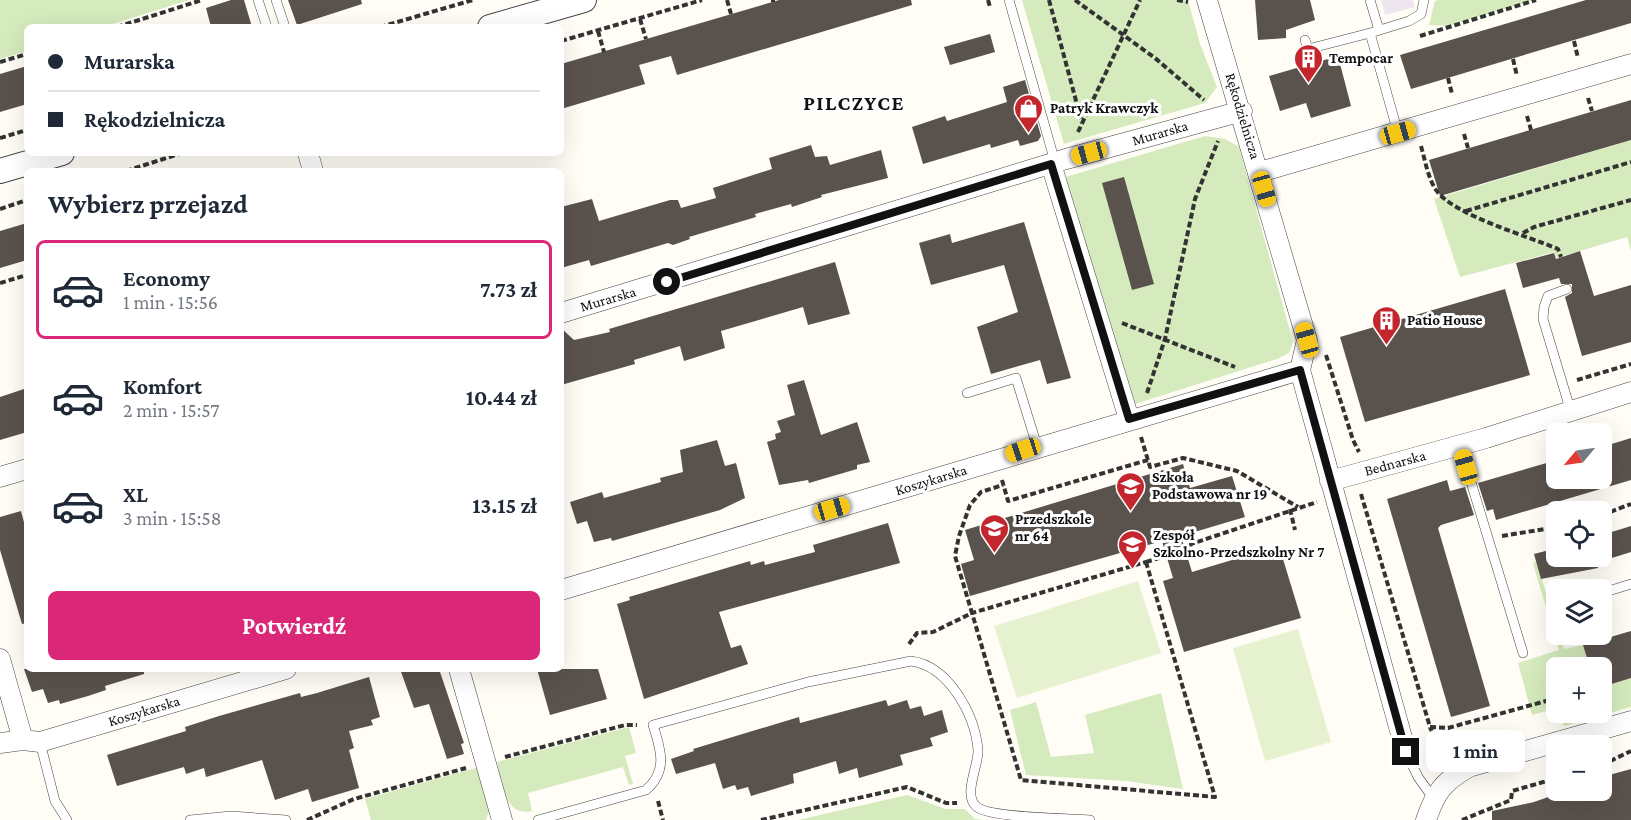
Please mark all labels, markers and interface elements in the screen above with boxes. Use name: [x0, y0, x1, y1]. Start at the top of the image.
building icon: Tempocar: [1292, 42, 1324, 84]
text: Murarska: [84, 49, 175, 74]
place label: Tempocar: [1329, 50, 1393, 66]
street label: Rękodzielnicza: [1221, 71, 1264, 161]
district label: PILCZYCE: [803, 91, 905, 115]
shop icon: Patryk Krawczyk: [1013, 92, 1045, 134]
place label: Patryk Krawczyk: [1050, 100, 1159, 116]
text: Rękodzielnicza: [84, 107, 225, 132]
street label: Murarska: [1130, 117, 1190, 149]
car: [1378, 119, 1418, 147]
car: [1069, 140, 1109, 166]
car: [1250, 169, 1278, 209]
text: Wybierz przejazd: [48, 189, 248, 219]
icon: car: [51, 263, 105, 317]
text: Economy: [123, 266, 210, 291]
route start: [653, 268, 680, 295]
text: 7.73 zł: [480, 277, 537, 302]
street label: Murarska: [578, 283, 638, 315]
text: 1 min · 15:56: [123, 291, 218, 313]
building icon: Patio House: [1370, 304, 1402, 346]
place label: Patio House: [1407, 312, 1483, 328]
car: [1293, 320, 1321, 360]
icon: car: [51, 371, 105, 425]
text: Komfort: [123, 374, 202, 399]
text: 10.44 zł: [466, 385, 537, 410]
text: 2 min · 15:57: [123, 399, 219, 421]
north arrow: [1546, 423, 1612, 489]
map controls: [1546, 423, 1612, 801]
car: [1003, 436, 1043, 464]
street label: Bednarska: [1363, 447, 1427, 479]
car: [1452, 447, 1480, 487]
street label: Koszykarska: [893, 461, 969, 499]
place label: Szkoła Podstawowa nr 19: [1152, 469, 1267, 502]
school or university icon: Szkoła Podstawowa nr 19: [1115, 470, 1147, 512]
icon: car: [51, 479, 105, 533]
text: XL: [123, 482, 148, 507]
text: 13.15 zł: [472, 493, 537, 518]
car: [812, 495, 852, 523]
button: locate: [1546, 501, 1612, 567]
text: 3 min · 15:58: [123, 507, 221, 529]
place label: Przedszkole nr 64: [1015, 511, 1091, 544]
school or university icon: Przedszkole nr 64: [978, 512, 1010, 554]
place label: Zespół Szkolno-Przedszkolny Nr 7: [1153, 527, 1324, 560]
school or university icon: Zespół Szkolno-Przedszkolny Nr 7: [1116, 528, 1148, 570]
button: layers: [1546, 579, 1612, 645]
button: Potwierdź: [48, 591, 540, 660]
button: +: [1546, 657, 1612, 723]
street label: Koszykarska: [106, 692, 182, 730]
callout: 1 min: [1427, 731, 1526, 773]
button: −: [1546, 735, 1612, 801]
route end: [1392, 738, 1419, 765]
text: 1 min: [1453, 740, 1498, 762]

